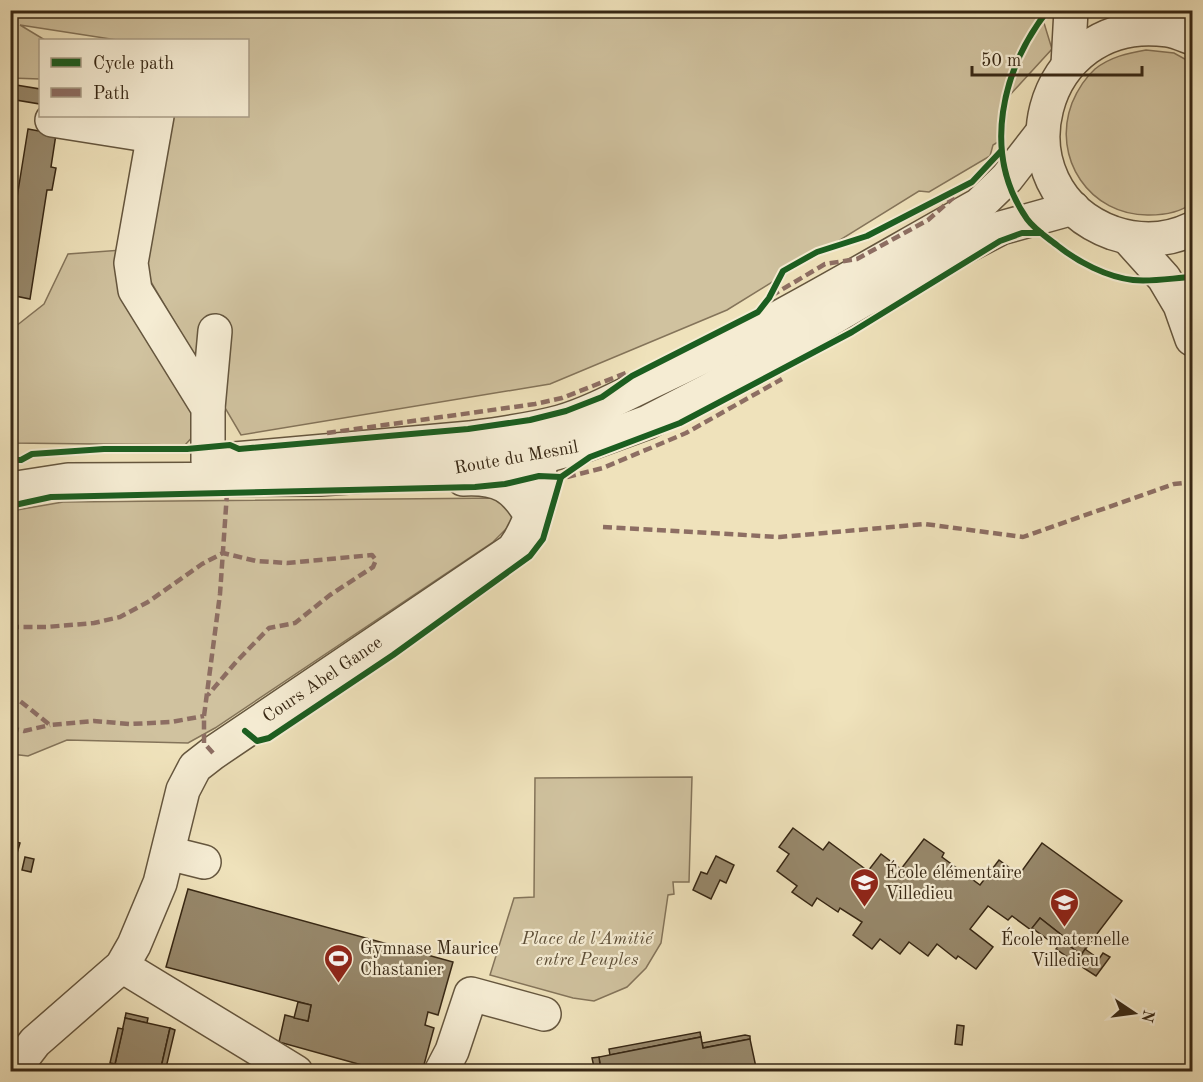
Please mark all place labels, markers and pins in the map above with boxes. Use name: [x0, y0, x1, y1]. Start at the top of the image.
place label: École élémentaire Villedieu: [885, 860, 1022, 903]
school or university icon: École élémentaire Villedieu: [848, 866, 880, 908]
school or university icon: École maternelle Villedieu: [1049, 886, 1081, 928]
place label: École maternelle Villedieu: [1001, 927, 1129, 970]
place label: Gymnase Maurice Chastanier: [360, 940, 499, 979]
sports icon: Gymnase Maurice Chastanier: [323, 942, 355, 984]

